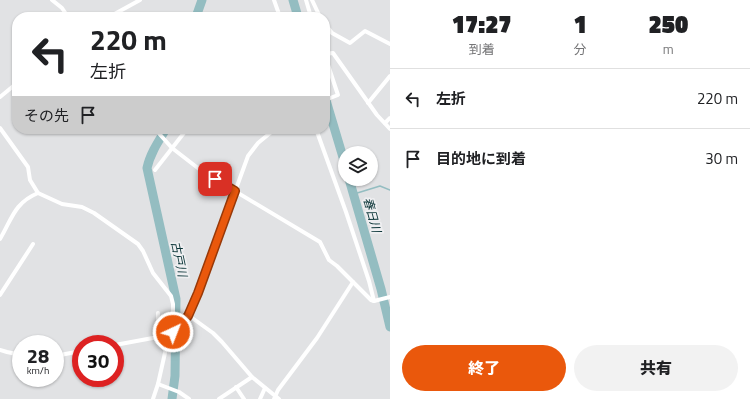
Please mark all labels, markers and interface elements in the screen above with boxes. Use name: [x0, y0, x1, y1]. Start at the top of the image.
text: 17:27: [452, 6, 512, 42]
text: 1: [573, 6, 587, 42]
text: 250: [649, 6, 688, 42]
text: 220 m: [90, 18, 167, 61]
icon: left: [24, 28, 76, 80]
text: 到着: [469, 39, 495, 59]
text: 分: [574, 39, 587, 59]
text: m: [663, 39, 674, 59]
text: 左折: [90, 58, 126, 85]
text: 左折: [436, 87, 466, 110]
text: 220 m: [697, 87, 738, 110]
icon: left: [402, 88, 424, 110]
text: その先: [24, 104, 69, 127]
icon: arrive: [77, 104, 99, 126]
map controls: [338, 146, 378, 186]
button: layers: [338, 146, 378, 186]
text: 目的地に到着: [436, 147, 526, 170]
text: 30 m: [705, 147, 738, 170]
icon: arrive: [402, 148, 424, 170]
pin: [198, 162, 232, 196]
icon: arrive: [204, 168, 226, 190]
water label: 春日川: [359, 195, 387, 237]
water label: 古戸川: [166, 239, 193, 280]
position arrow: [152, 311, 194, 353]
speed limit sign: 30: [72, 335, 124, 387]
text: 28: [27, 340, 49, 371]
button: 終了: [402, 345, 566, 391]
button: 共有: [574, 345, 738, 391]
text: km/h: [27, 363, 49, 378]

